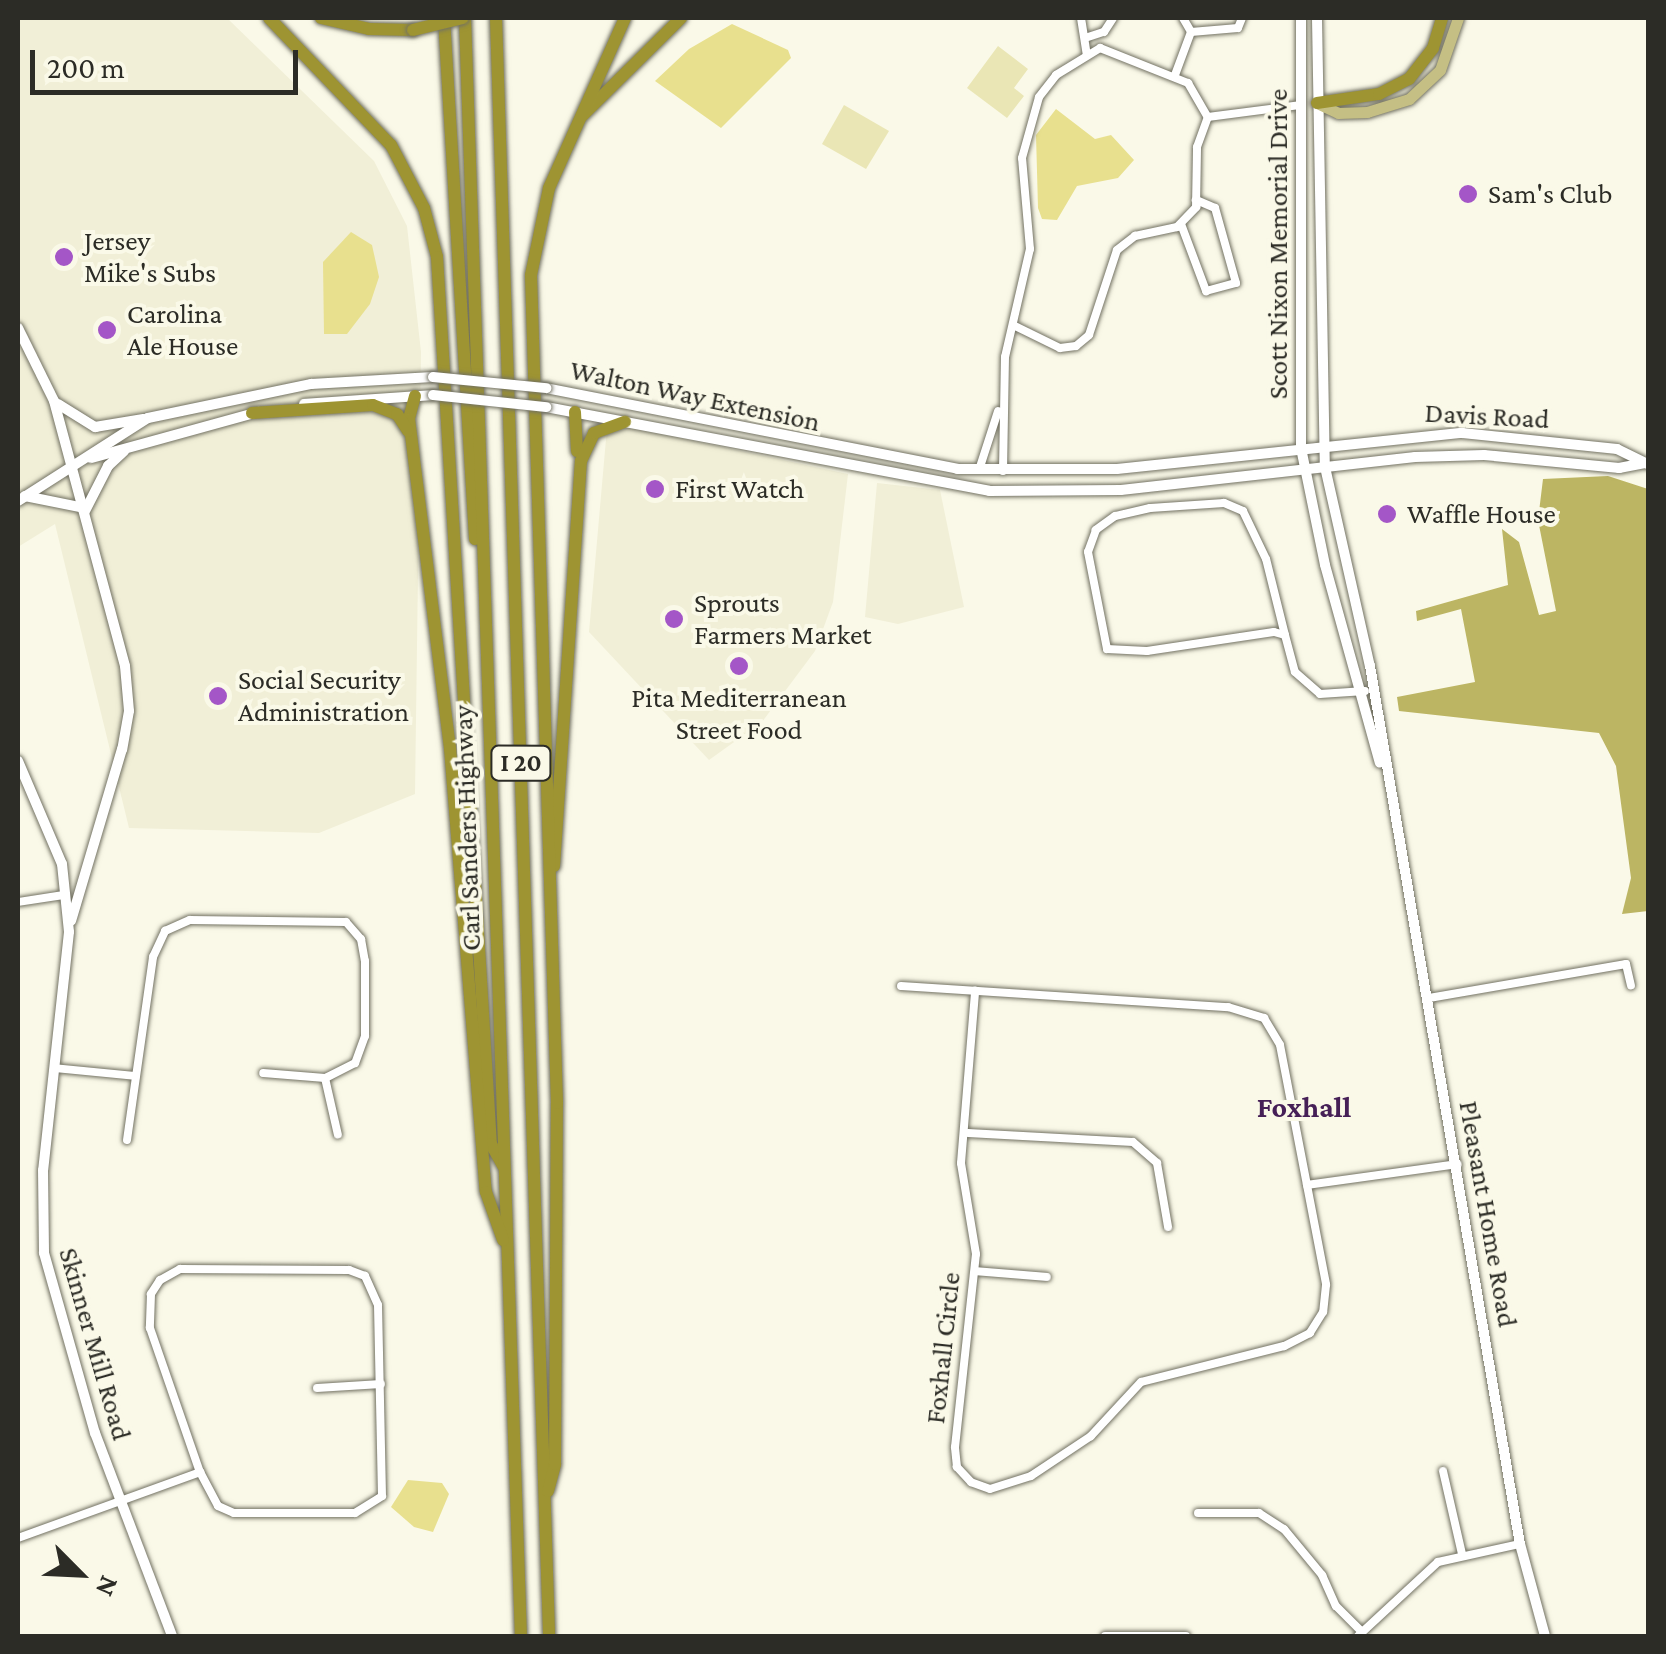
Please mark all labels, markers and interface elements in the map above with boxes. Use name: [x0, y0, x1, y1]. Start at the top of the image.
scale bar: [35, 30, 302, 92]
text: 200 m: [47, 51, 125, 84]
street label: Scott Nixon Memorial Drive: [1261, 89, 1295, 399]
place label: Sam's Club: [1488, 177, 1612, 211]
marker: Sam's Club: [1457, 183, 1479, 205]
place label: Jersey Mike's Subs: [84, 224, 216, 290]
marker: Jersey Mike's Subs: [53, 246, 75, 268]
place label: Carolina Ale House: [127, 297, 238, 363]
marker: Carolina Ale House: [96, 319, 118, 341]
street label: Walton Way Extension: [567, 353, 823, 439]
street label: Davis Road: [1424, 396, 1550, 436]
place label: First Watch: [675, 472, 804, 506]
marker: First Watch: [644, 478, 666, 500]
place label: Waffle House: [1407, 497, 1556, 531]
marker: Waffle House: [1376, 503, 1398, 525]
place label: Sprouts Farmers Market: [694, 586, 872, 652]
marker: Sprouts Farmers Market: [663, 608, 685, 630]
marker: Pita Mediterranean Street Food: [728, 655, 750, 677]
place label: Social Security Administration: [238, 663, 409, 729]
place label: Pita Mediterranean Street Food: [631, 681, 847, 747]
marker: Social Security Administration: [207, 685, 229, 707]
street label: Carl Sanders Highway: [446, 704, 488, 952]
road number: I 20: [488, 743, 554, 783]
district label: Foxhall: [1257, 1089, 1351, 1125]
street label: Pleasant Home Road: [1452, 1098, 1524, 1330]
street label: Skinner Mill Road: [51, 1244, 139, 1444]
street label: Foxhall Circle: [918, 1271, 968, 1425]
north arrow: [30, 1524, 130, 1624]
text: N: [90, 1571, 126, 1601]

